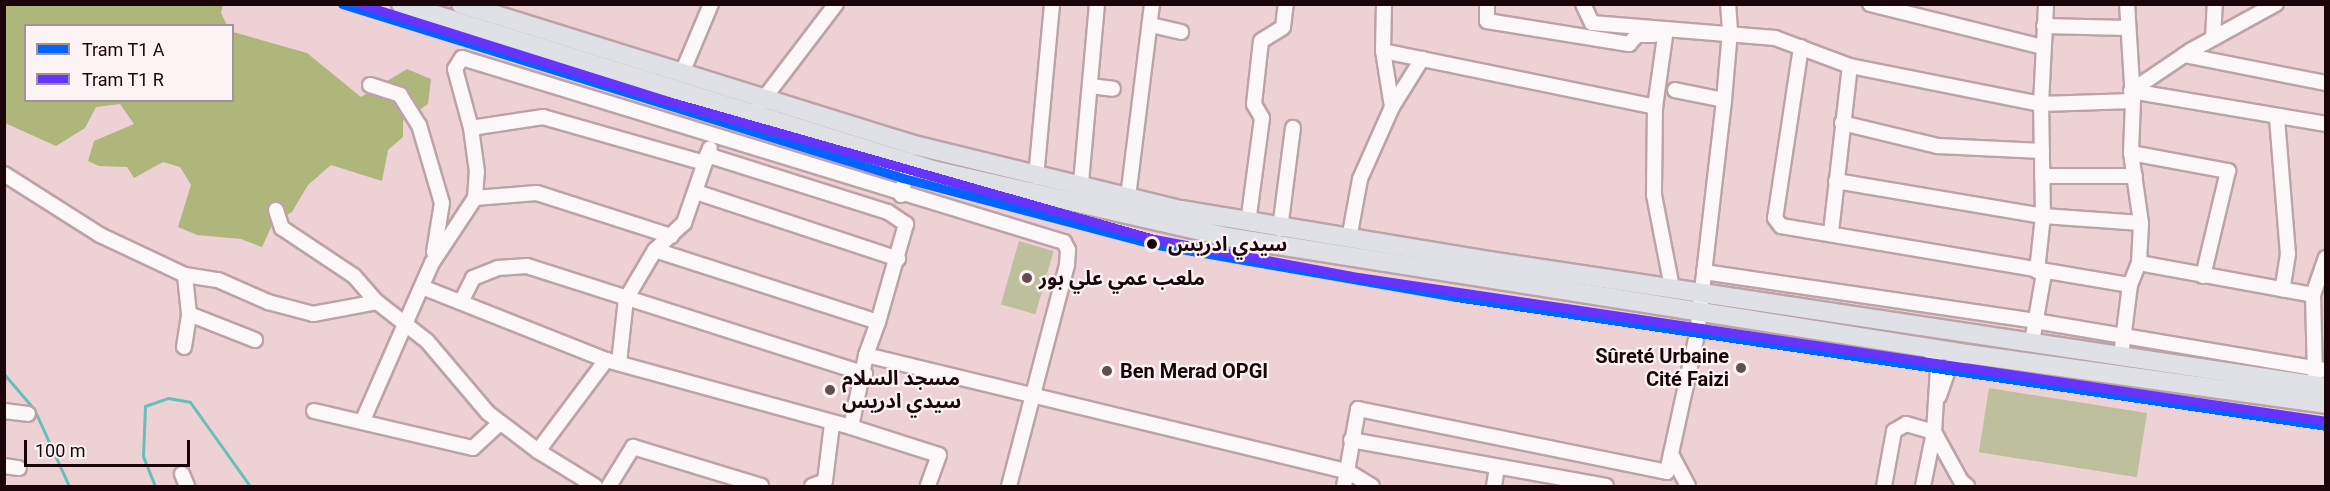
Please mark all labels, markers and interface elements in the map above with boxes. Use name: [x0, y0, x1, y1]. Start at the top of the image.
legend: [24, 24, 234, 102]
text: Tram T1 A: [82, 39, 165, 60]
text: Tram T1 R: [82, 69, 164, 90]
place label: سيدي ادريس: [1168, 232, 1287, 256]
marker: سيدي ادريس: [1141, 233, 1163, 255]
place label: ملعب عمي علي بور: [1039, 266, 1205, 290]
marker: ملعب عمي علي بور: [1020, 271, 1034, 285]
place label: Sûreté Urbaine Cité Faizi: [1595, 344, 1729, 391]
place label: Ben Merad OPGI: [1120, 359, 1268, 383]
marker: Sûreté Urbaine Cité Faizi: [1734, 361, 1748, 375]
marker: Ben Merad OPGI: [1098, 362, 1116, 380]
place label: مسجد السلام سيدي ادريس: [842, 366, 961, 413]
marker: مسجد السلام سيدي ادريس: [823, 383, 837, 397]
scale bar: [27, 428, 194, 466]
text: 100 m: [35, 440, 86, 461]

